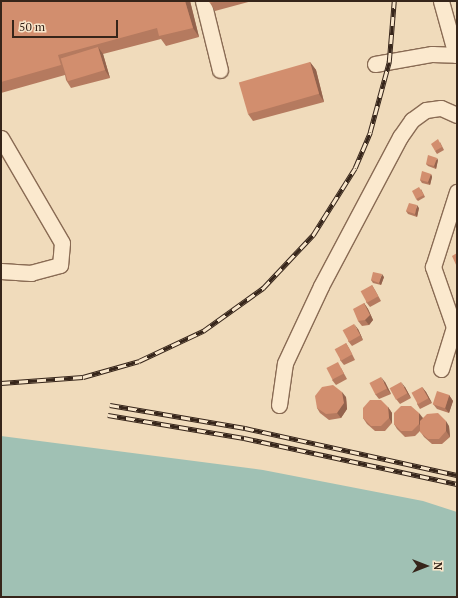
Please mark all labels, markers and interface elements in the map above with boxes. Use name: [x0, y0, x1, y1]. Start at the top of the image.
scale bar: [14, 12, 120, 38]
text: 50 m: [19, 19, 45, 34]
north arrow: [406, 546, 446, 586]
text: N: [431, 562, 445, 570]

